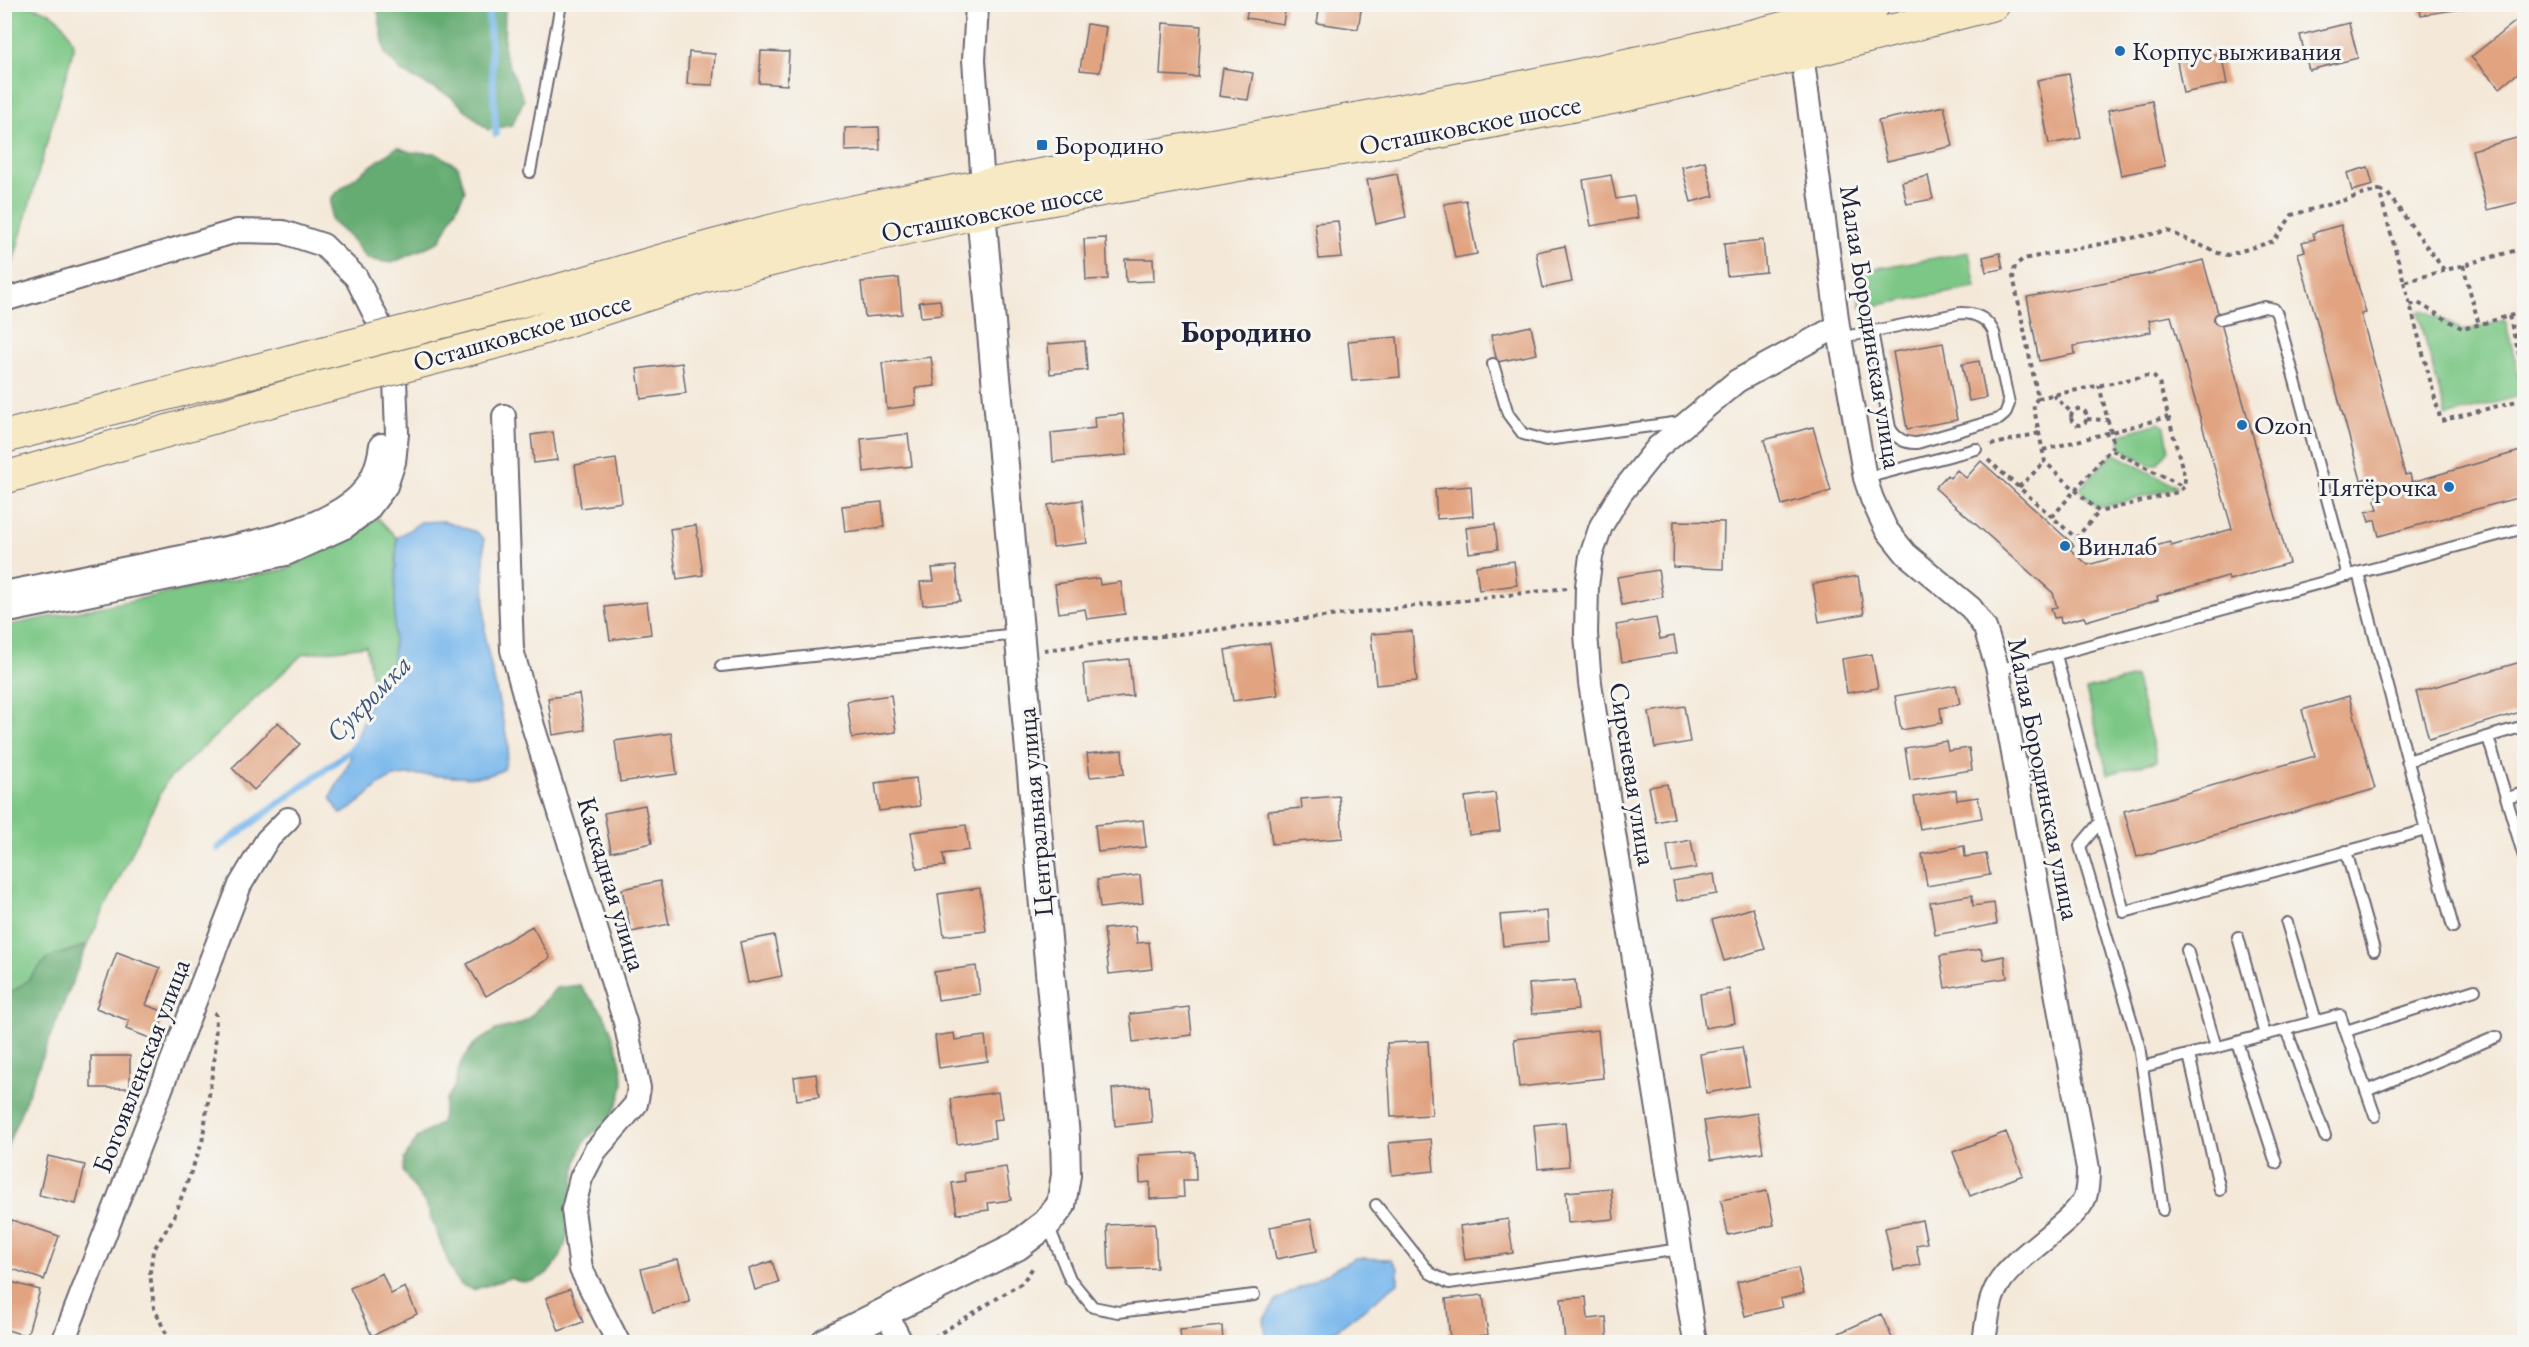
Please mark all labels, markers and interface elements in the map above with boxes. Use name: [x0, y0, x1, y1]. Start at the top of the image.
place label: Корпус выживания: [2132, 33, 2342, 68]
marker: Корпус выживания: [2113, 44, 2127, 58]
street label: Осташковское шоссе: [1356, 86, 1584, 163]
place label: Бородино: [1054, 127, 1164, 162]
marker: Бородино: [1035, 138, 1049, 152]
street label: Осташковское шоссе: [878, 173, 1106, 250]
street label: Малая Бородинская улица: [1832, 183, 1911, 471]
street label: Осташковское шоссе: [409, 284, 635, 379]
district label: Бородино: [1181, 312, 1311, 351]
place label: Ozon: [2254, 407, 2312, 442]
marker: Ozon: [2235, 418, 2249, 432]
place label: Пятёрочка: [2318, 469, 2437, 504]
marker: Пятёрочка: [2442, 480, 2456, 494]
place label: Винлаб: [2077, 528, 2157, 563]
marker: Винлаб: [2058, 539, 2072, 553]
street label: Малая Бородинская улица: [2000, 635, 2089, 923]
water label: Сукромка: [317, 646, 419, 750]
street label: Сиреневая улица: [1602, 680, 1665, 868]
street label: Центральная улица: [1008, 706, 1061, 918]
street label: Каскадная улица: [569, 793, 656, 975]
street label: Богоявленская улица: [84, 953, 198, 1178]

